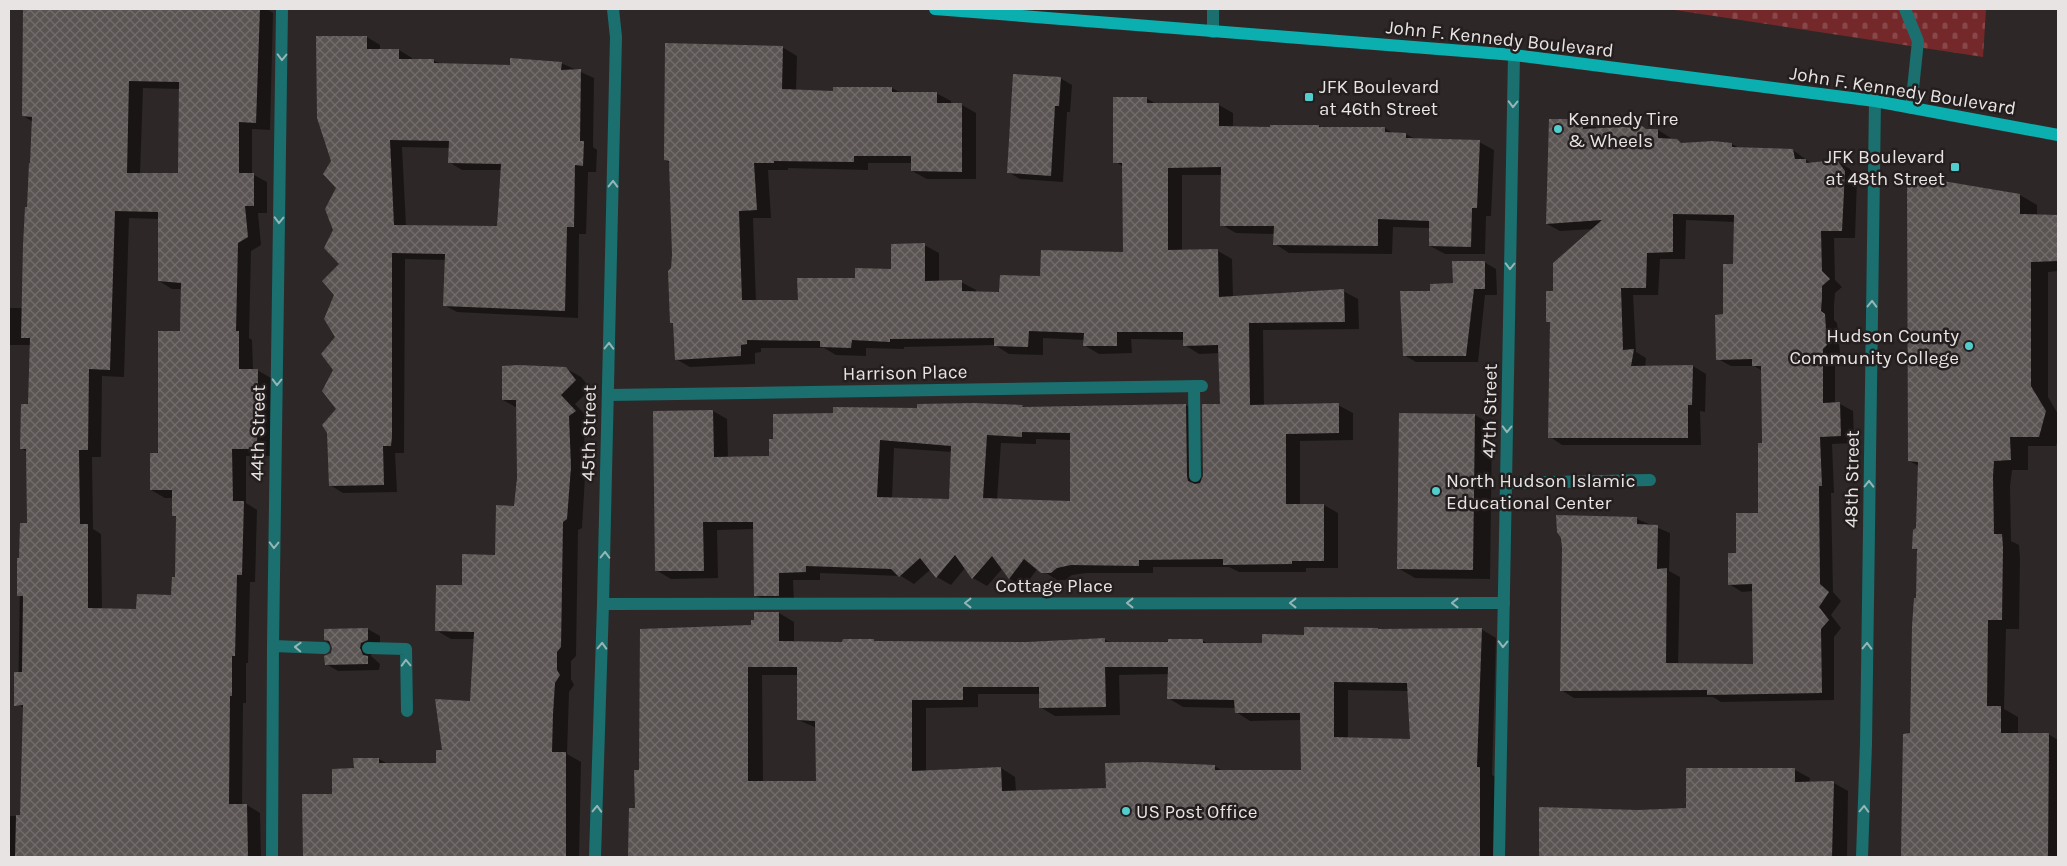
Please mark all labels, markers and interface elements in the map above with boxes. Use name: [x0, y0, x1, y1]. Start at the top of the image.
street label: John F. Kennedy Boulevard: [1385, 16, 1615, 62]
one-way arrow: [276, 54, 287, 62]
street label: John F. Kennedy Boulevard: [1788, 62, 2018, 120]
place label: JFK Boulevard at 46th Street: [1319, 76, 1440, 120]
marker: JFK Boulevard at 46th Street: [1303, 91, 1315, 103]
one-way arrow: [1508, 100, 1518, 108]
place label: Kennedy Tire & Wheels: [1568, 108, 1678, 152]
marker: Kennedy Tire & Wheels: [1552, 123, 1564, 135]
place label: JFK Boulevard at 48th Street: [1824, 146, 1945, 190]
marker: JFK Boulevard at 48th Street: [1949, 161, 1961, 173]
one-way arrow: [608, 180, 618, 188]
one-way arrow: [274, 216, 284, 224]
one-way arrow: [1505, 263, 1515, 271]
one-way arrow: [1867, 299, 1877, 307]
place label: Hudson County Community College: [1789, 325, 1959, 369]
marker: Hudson County Community College: [1963, 340, 1975, 352]
one-way arrow: [604, 342, 614, 350]
street label: Harrison Place: [842, 361, 968, 385]
street label: 47th Street: [1478, 363, 1502, 459]
one-way arrow: [271, 379, 282, 387]
street label: 44th Street: [246, 385, 270, 481]
street label: 45th Street: [577, 385, 601, 482]
one-way arrow: [1502, 425, 1512, 433]
street label: 48th Street: [1840, 430, 1864, 528]
place label: North Hudson Islamic Educational Center: [1446, 470, 1636, 514]
one-way arrow: [1864, 479, 1875, 487]
marker: North Hudson Islamic Educational Center: [1430, 485, 1442, 497]
one-way arrow: [269, 542, 279, 549]
one-way arrow: [599, 551, 610, 559]
street label: Cottage Place: [995, 575, 1113, 597]
one-way arrow: [963, 598, 971, 608]
one-way arrow: [1126, 598, 1134, 608]
one-way arrow: [1288, 598, 1296, 608]
one-way arrow: [1451, 598, 1458, 608]
one-way arrow: [1498, 640, 1508, 648]
one-way arrow: [294, 642, 302, 652]
one-way arrow: [597, 642, 607, 650]
one-way arrow: [1862, 642, 1872, 650]
one-way arrow: [401, 659, 411, 666]
place label: US Post Office: [1136, 801, 1257, 823]
one-way arrow: [591, 804, 602, 812]
one-way arrow: [1858, 804, 1869, 812]
marker: US Post Office: [1120, 805, 1132, 817]

